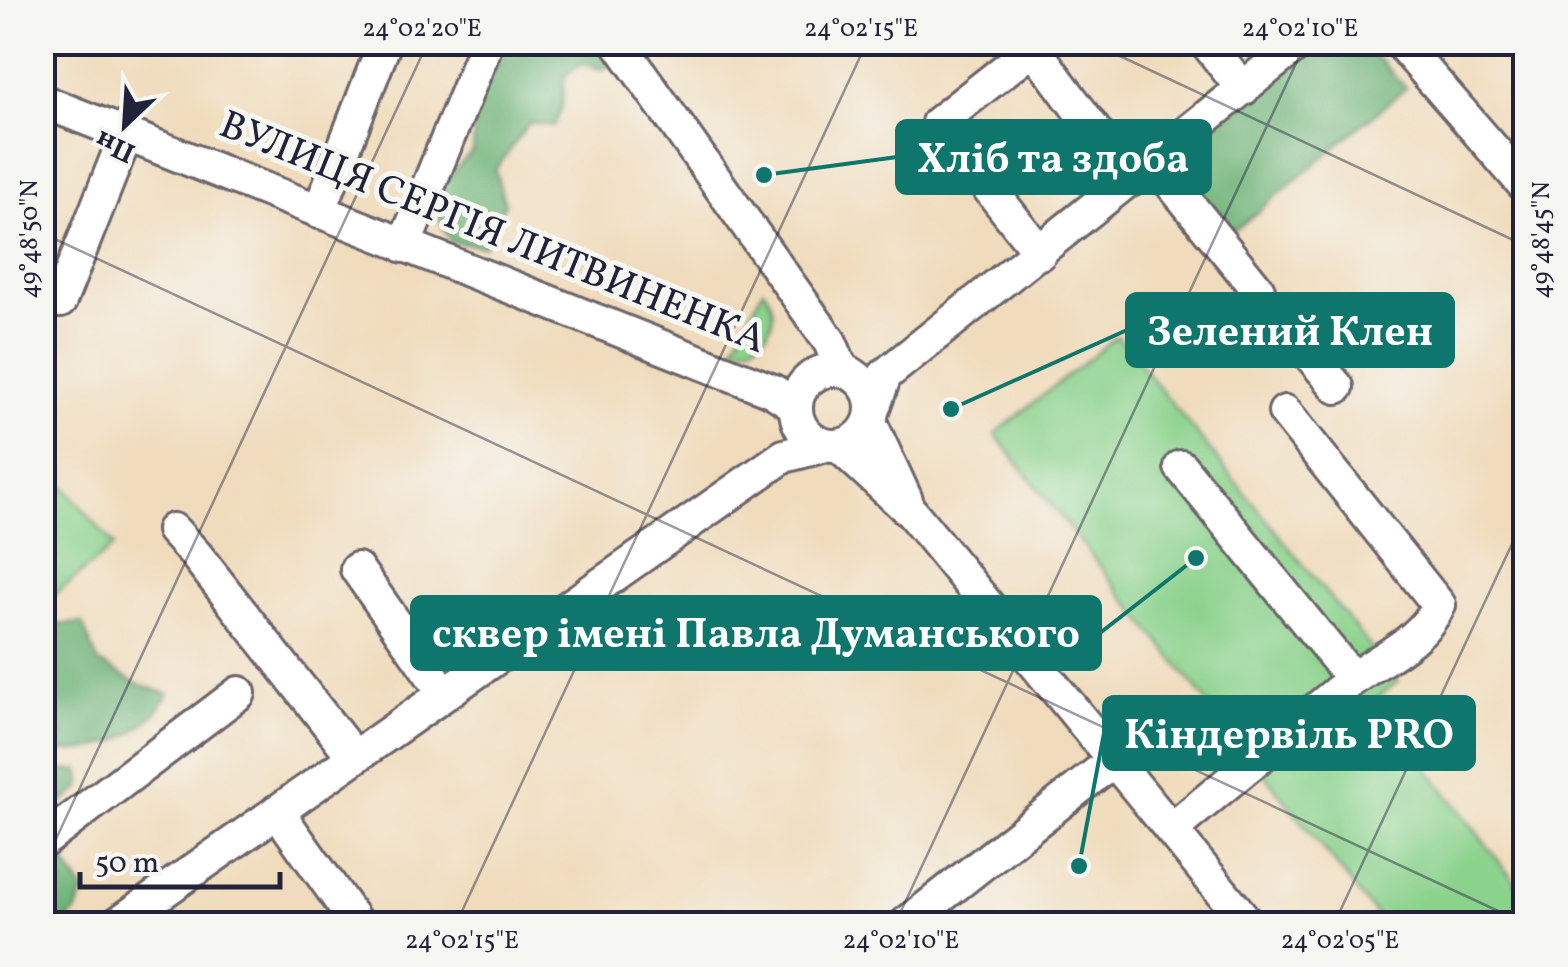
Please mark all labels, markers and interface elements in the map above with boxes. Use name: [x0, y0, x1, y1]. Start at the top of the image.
text: 24°02'20"E: [362, 12, 482, 47]
text: 24°02'15"E: [804, 12, 918, 47]
text: 24°02'10"E: [1242, 12, 1358, 47]
north arrow: [75, 75, 175, 175]
street label: ВУЛИЦЯ СЕРГІЯ ЛИТВИНЕНКА: [210, 99, 774, 369]
text: Пн: [89, 119, 142, 171]
callout: Хліб та здоба: [897, 121, 1210, 193]
text: Хліб та здоба: [917, 132, 1189, 191]
text: 49°48'50"N: [13, 179, 48, 299]
text: 49°48'45"N: [1525, 181, 1560, 299]
callout: Зелений Клен: [1127, 294, 1453, 366]
text: Зелений Клен: [1147, 305, 1433, 364]
callout: сквер імені Павла Думанського: [412, 597, 1100, 669]
text: сквер імені Павла Думанського: [432, 607, 1080, 666]
callout: Кіндервіль PRO: [1104, 697, 1474, 769]
text: Кіндервіль PRO: [1124, 708, 1454, 767]
scale bar: [80, 827, 280, 889]
text: 50 m: [95, 843, 159, 885]
text: 24°02'15"E: [405, 924, 519, 959]
text: 24°02'10"E: [843, 924, 959, 959]
text: 24°02'05"E: [1281, 924, 1399, 959]

